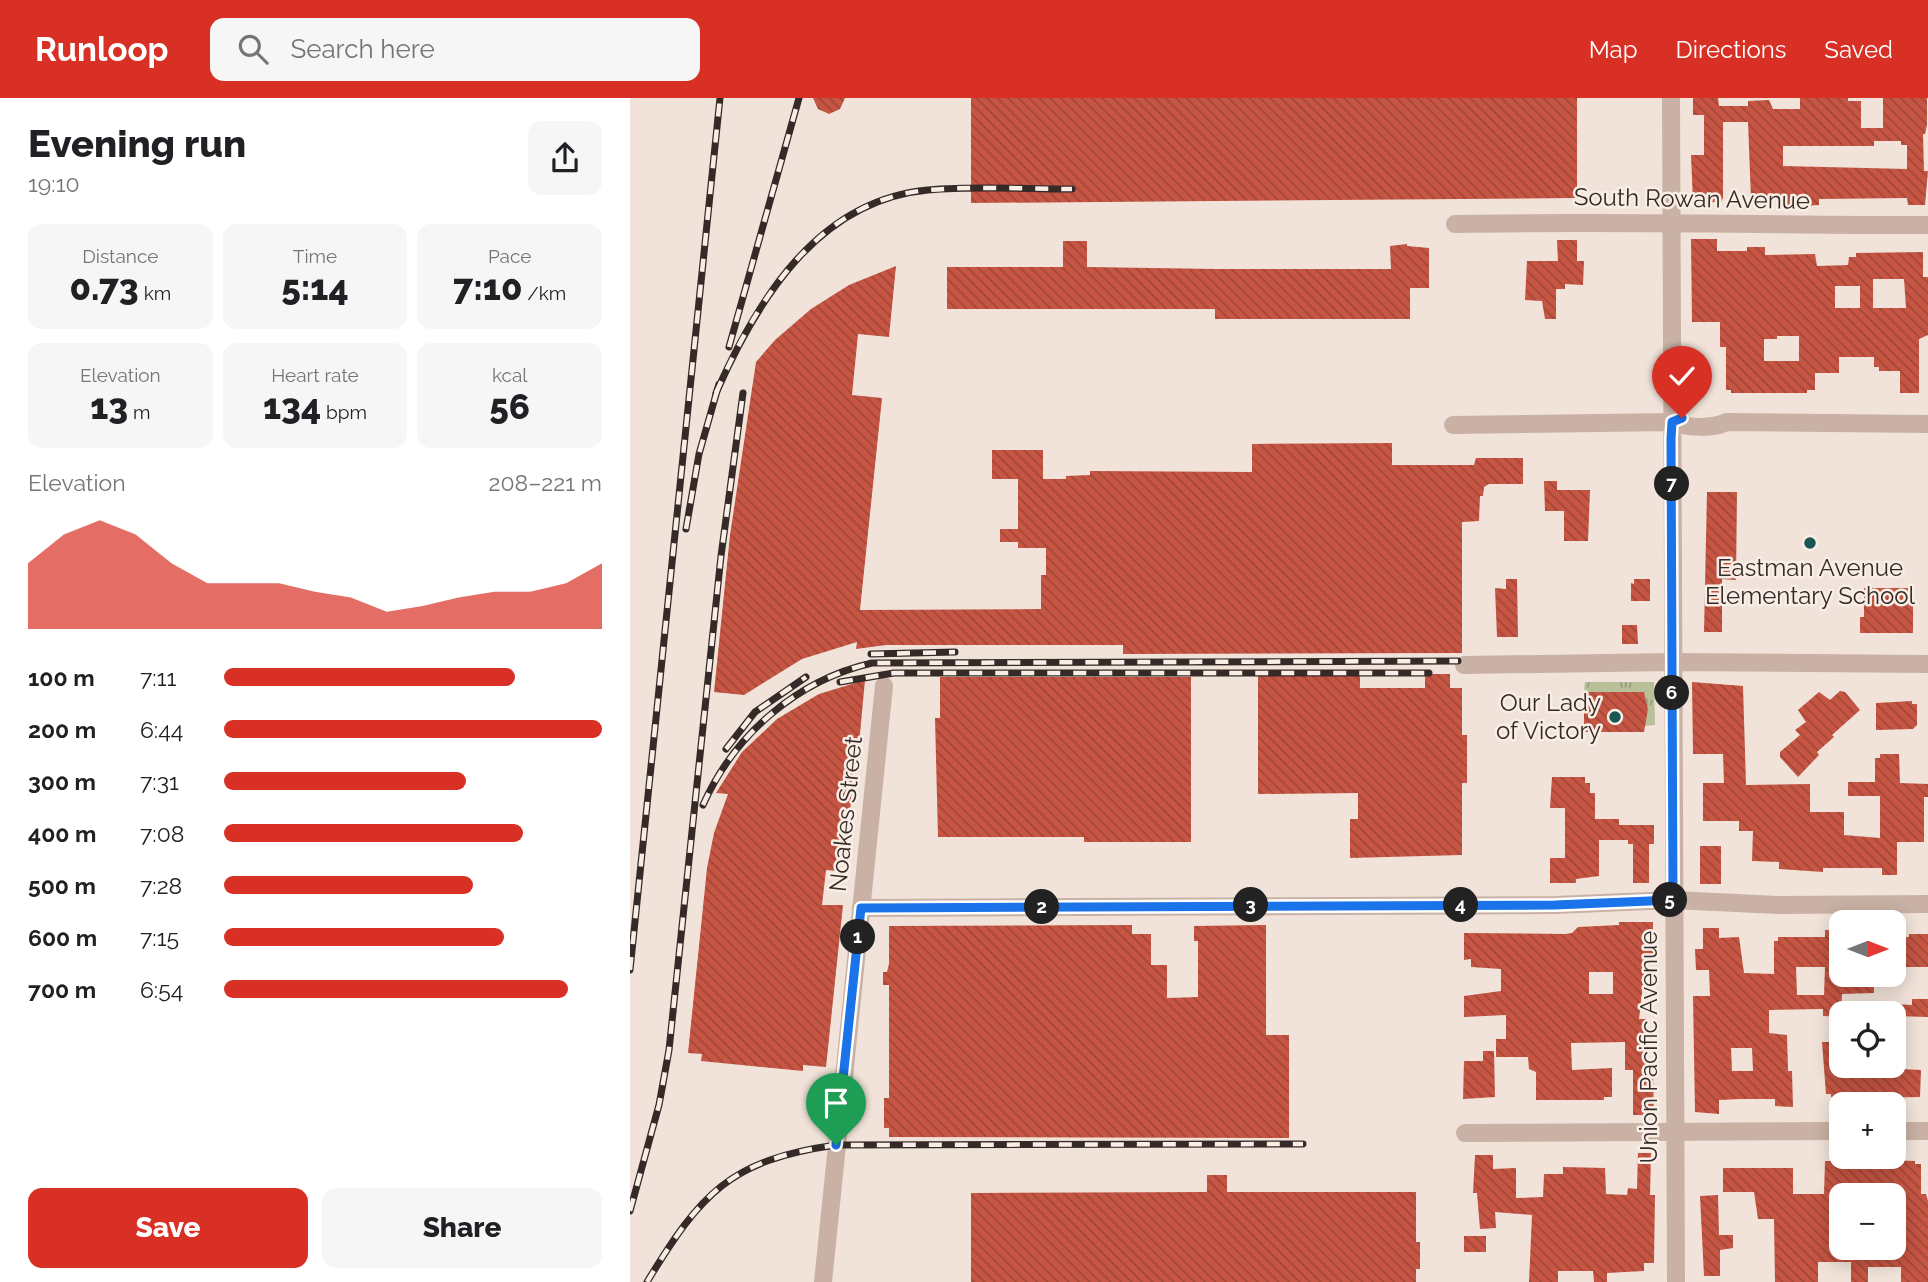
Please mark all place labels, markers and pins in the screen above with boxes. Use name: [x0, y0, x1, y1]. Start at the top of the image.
pin: [1652, 346, 1712, 418]
pin: 7: [1654, 466, 1690, 502]
marker: Eastman Avenue Elementary School: [1802, 535, 1818, 551]
place label: Eastman Avenue Elementary School: [1705, 553, 1916, 610]
pin: 6: [1654, 676, 1690, 710]
place label: Our Lady of Victory: [1496, 688, 1601, 745]
marker: Our Lady of Victory: [1607, 709, 1623, 725]
pin: 5: [1653, 882, 1688, 918]
pin: 3: [1234, 888, 1268, 922]
pin: 4: [1444, 888, 1478, 922]
pin: 2: [1024, 890, 1060, 924]
pin: 1: [840, 920, 876, 954]
pin: [806, 1073, 866, 1145]

